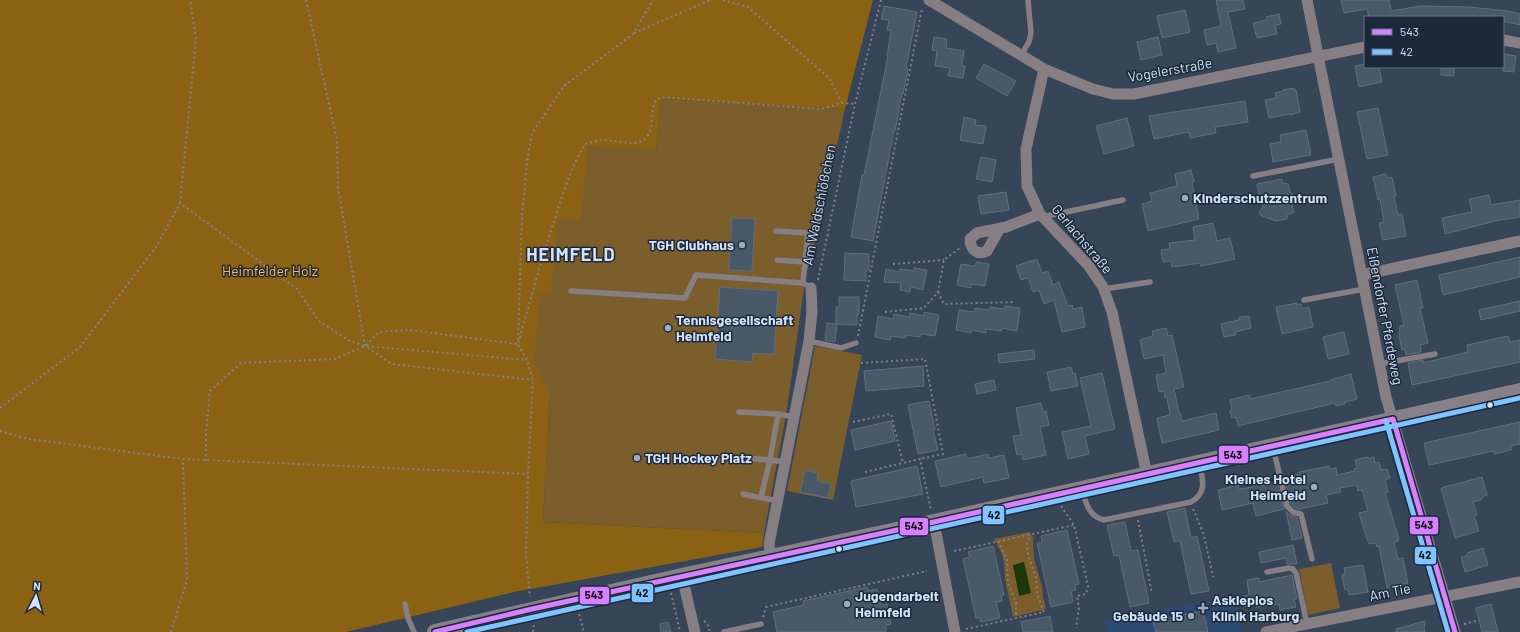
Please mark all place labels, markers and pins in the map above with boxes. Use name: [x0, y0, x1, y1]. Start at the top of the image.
place label: Kinderschutzzentrum: [1193, 189, 1327, 206]
marker: Kinderschutzzentrum: [1180, 193, 1190, 203]
place label: TGH Clubhaus: [649, 236, 734, 253]
marker: TGH Clubhaus: [737, 240, 747, 250]
place label: Tennisgesellschaft Heimfeld: [676, 311, 794, 344]
marker: Tennisgesellschaft Heimfeld: [663, 323, 673, 333]
unlabelled marker: [1485, 400, 1495, 410]
place label: TGH Hockey Platz: [645, 449, 752, 466]
marker: TGH Hockey Platz: [632, 453, 642, 463]
place label: Kleines Hotel Heimfeld: [1225, 470, 1306, 503]
marker: Kleines Hotel Heimfeld: [1309, 482, 1319, 492]
unlabelled marker: [834, 544, 844, 554]
place label: Jugendarbeit Heimfeld: [855, 587, 939, 620]
place label: Asklepios Klinik Harburg: [1212, 591, 1299, 624]
marker: Jugendarbeit Heimfeld: [842, 599, 852, 609]
marker: Asklepios Klinik Harburg: [1197, 602, 1209, 614]
place label: Gebäude 15: [1113, 607, 1183, 624]
marker: Gebäude 15: [1186, 611, 1196, 621]

